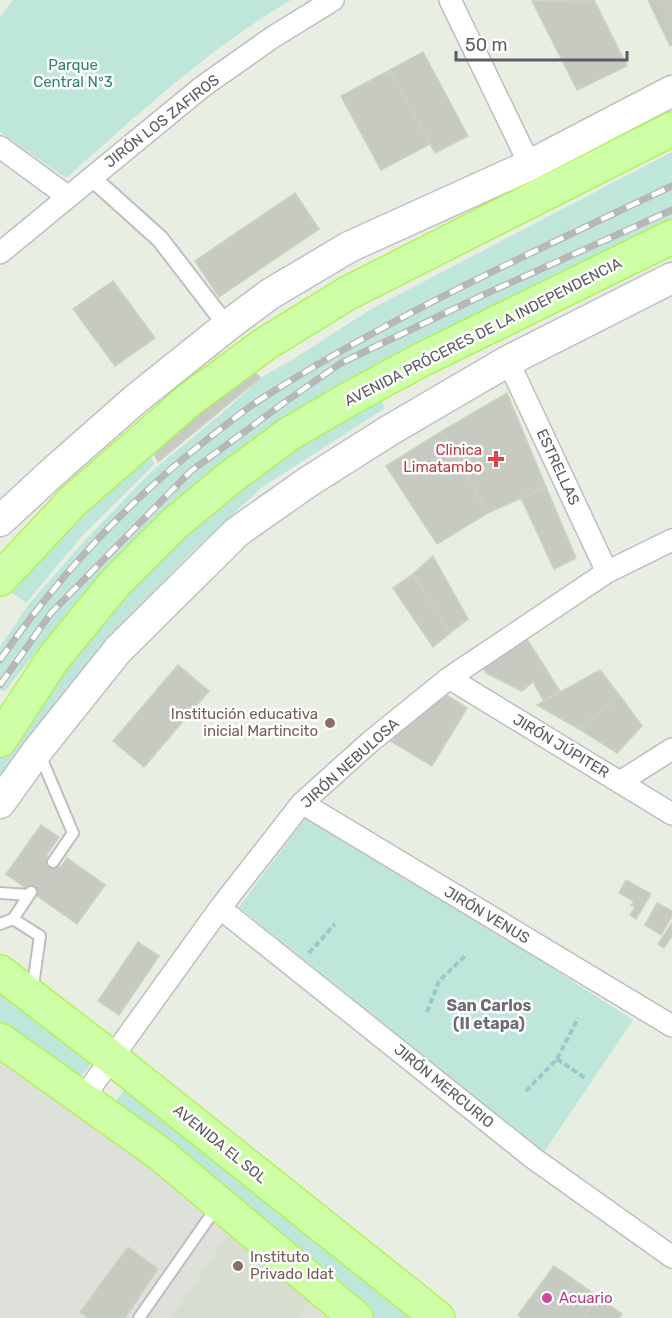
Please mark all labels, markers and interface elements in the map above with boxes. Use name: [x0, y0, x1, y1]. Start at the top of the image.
scale bar: [456, 24, 627, 62]
text: 50 m: [465, 34, 508, 56]
park label: Parque Central N°3: [33, 56, 113, 91]
street label: JIRÓN LOS ZAFIROS: [101, 71, 223, 171]
street label: AVENIDA PRÓCERES DE LA INDEPENDENCIA: [341, 254, 625, 410]
street label: ESTRELLAS: [533, 426, 583, 508]
place label: Clinica Limatambo: [403, 441, 482, 476]
marker: Clinica Limatambo: [487, 450, 505, 468]
place label: Institución educativa inicial Martincito: [171, 705, 318, 740]
street label: JIRÓN JÚPITER: [510, 710, 613, 782]
street label: JIRÓN NEBULOSA: [297, 714, 403, 812]
marker: Institución educativa inicial Martincito: [323, 716, 337, 730]
street label: JIRÓN VENUS: [441, 882, 533, 948]
district label: San Carlos (II etapa): [447, 996, 532, 1033]
street label: JIRÓN MERCURIO: [391, 1040, 497, 1132]
street label: AVENIDA EL SOL: [170, 1101, 271, 1188]
place label: Instituto Privado Idat: [250, 1248, 334, 1283]
marker: Instituto Privado Idat: [231, 1259, 245, 1273]
place label: Acuario: [559, 1289, 613, 1307]
marker: Acuario: [540, 1291, 554, 1305]

